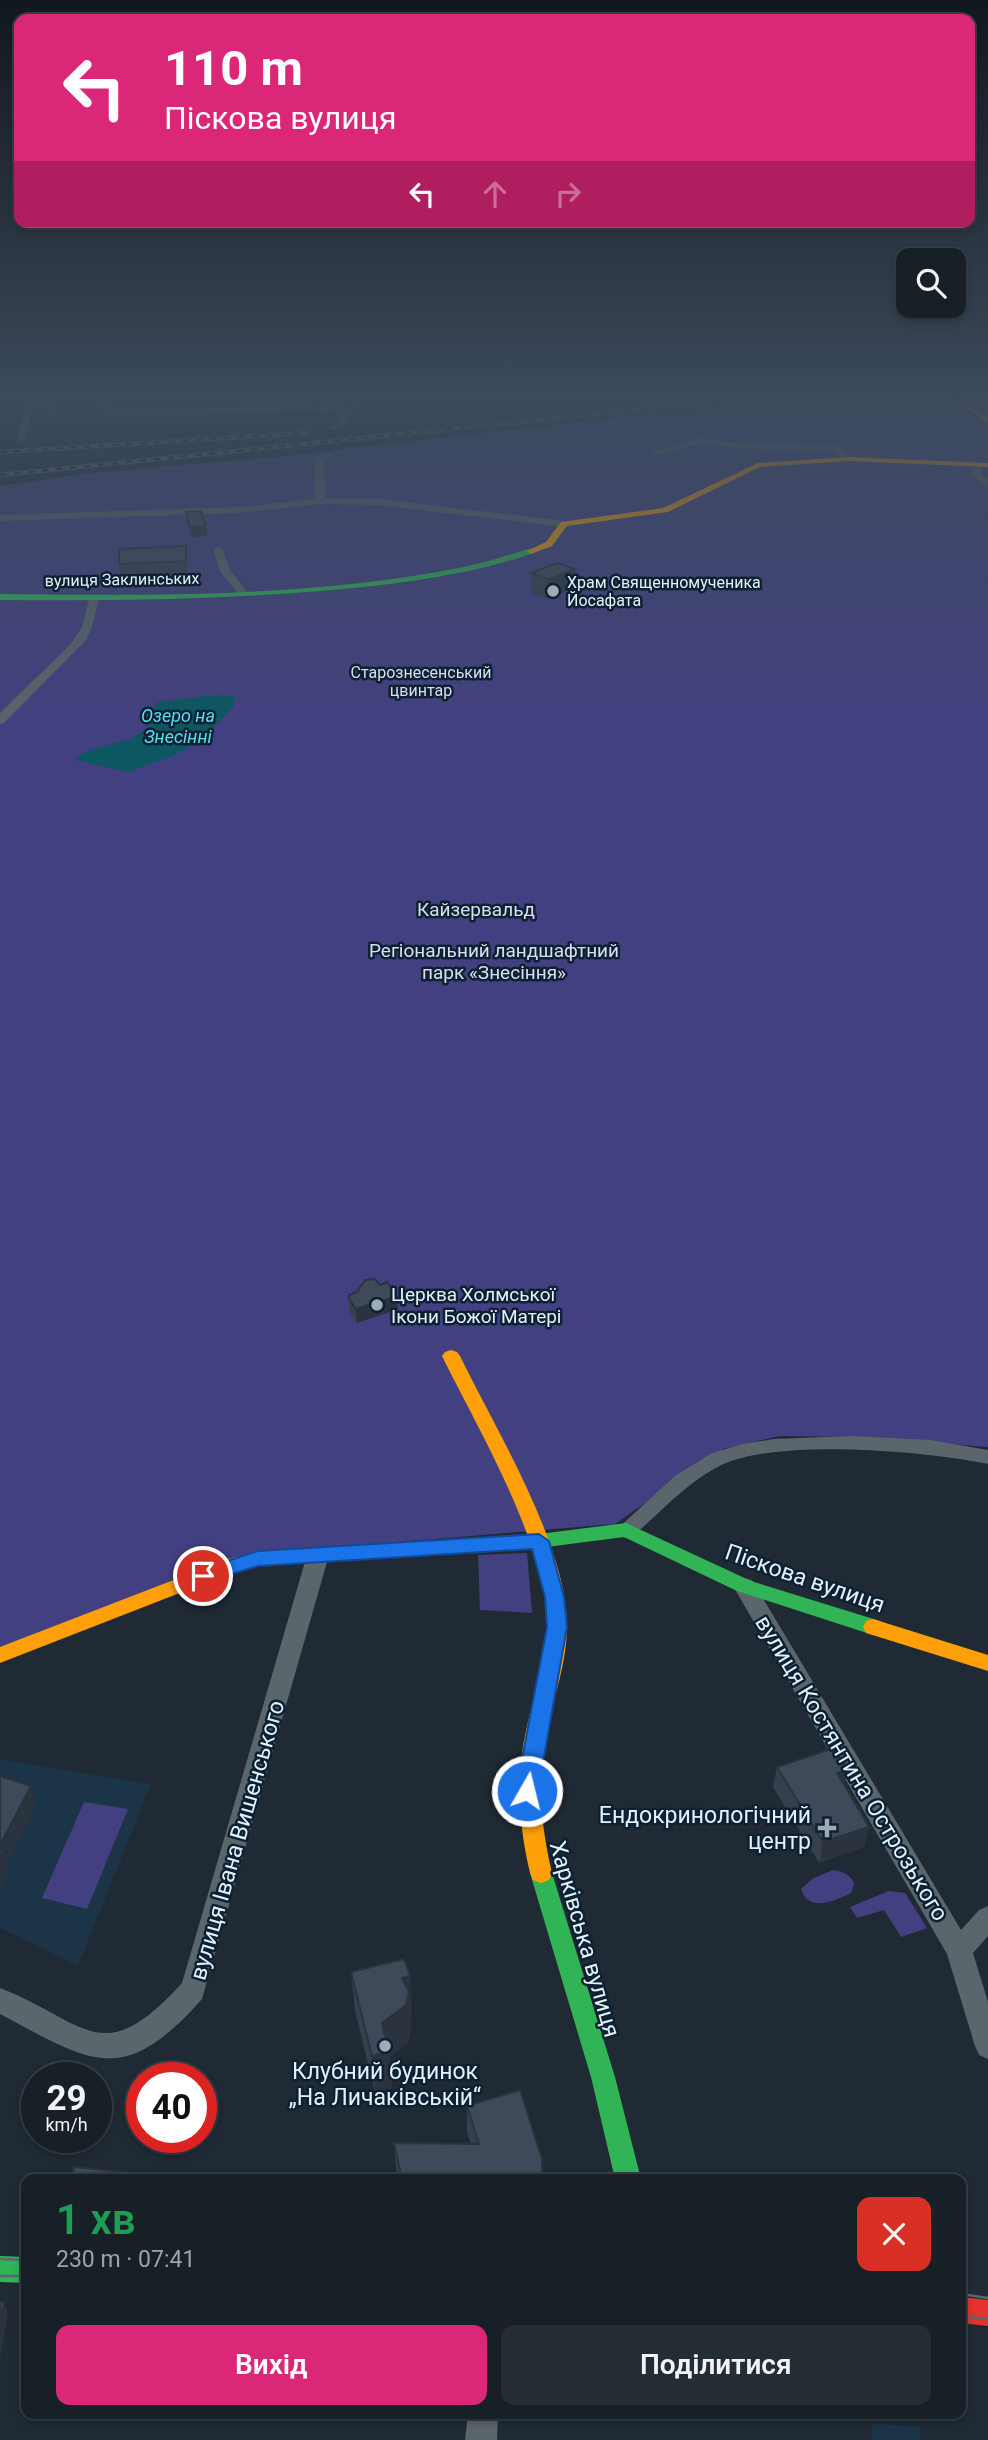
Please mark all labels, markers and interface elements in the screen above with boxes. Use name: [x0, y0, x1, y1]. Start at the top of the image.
text: 110 m: [164, 40, 303, 97]
icon: left: [49, 42, 140, 133]
text: Піскова вулиця: [164, 99, 397, 137]
icon: left: [403, 175, 441, 213]
icon: ahead: [476, 175, 514, 213]
icon: right: [549, 175, 587, 213]
map controls: [896, 248, 966, 318]
button: search: [896, 248, 966, 318]
street label: вулиця Заклинських: [45, 569, 200, 590]
place label: Храм Священномученика Йосафата: [567, 573, 761, 610]
marker: Храм Священномученика Йосафата: [545, 583, 561, 599]
park label: Старознесенський цвинтар: [351, 663, 491, 700]
water label: Озеро на Знесінні: [141, 705, 215, 747]
park label: Кайзервальд: [417, 898, 535, 921]
park label: Регіональний ландшафтний парк «Знесіння»: [369, 939, 619, 984]
place label: Церква Холмської Ікони Божої Матері: [391, 1283, 562, 1328]
marker: Церква Холмської Ікони Божої Матері: [369, 1297, 385, 1313]
street label: Піскова вулиця: [721, 1539, 888, 1618]
pin: [173, 1546, 233, 1606]
icon: arrive: [184, 1557, 222, 1595]
street label: вулиця Костянтина Острозького: [749, 1611, 954, 1926]
street label: вулиця Івана Вишенського: [185, 1697, 290, 1983]
position arrow: [490, 1754, 564, 1828]
place label: Ендокринологічний центр: [599, 1802, 811, 1855]
marker: Ендокринологічний центр: [817, 1818, 837, 1838]
street label: Харківська вулиця: [544, 1838, 625, 2040]
marker: Клубний будинок „На Личаківській“: [377, 2038, 393, 2054]
place label: Клубний будинок „На Личаківській“: [289, 2058, 481, 2111]
speed limit sign: 40: [126, 2062, 217, 2153]
text: 29: [46, 2078, 87, 2119]
text: km/h: [45, 2114, 88, 2135]
text: 1 хв: [56, 2195, 135, 2244]
button: close: [857, 2197, 931, 2271]
text: 230 m · 07:41: [56, 2246, 195, 2273]
button: Вихід: [56, 2325, 487, 2405]
button: Поділитися: [501, 2325, 931, 2405]

